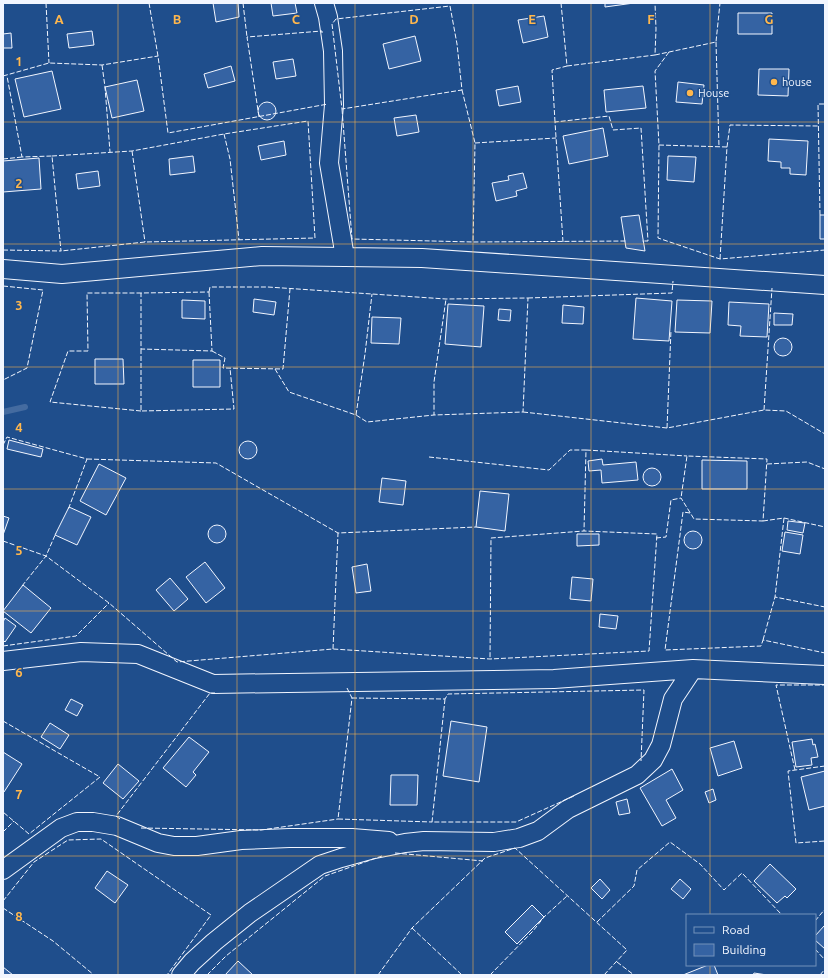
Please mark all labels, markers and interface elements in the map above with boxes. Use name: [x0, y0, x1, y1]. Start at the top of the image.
text: A: [54, 12, 64, 26]
text: B: [173, 12, 182, 26]
text: C: [292, 12, 301, 26]
text: D: [409, 12, 419, 26]
text: E: [528, 12, 536, 26]
text: F: [647, 12, 655, 26]
text: G: [765, 12, 774, 26]
text: 1: [15, 54, 23, 68]
place label: house: [782, 76, 812, 88]
marker: house: [769, 77, 779, 87]
place label: House: [698, 87, 729, 99]
marker: House: [685, 88, 695, 98]
text: 2: [15, 176, 23, 190]
text: 3: [15, 298, 23, 312]
text: 4: [15, 420, 23, 434]
text: 5: [15, 543, 23, 557]
text: 6: [15, 665, 23, 679]
text: 7: [15, 787, 23, 801]
text: 8: [15, 909, 23, 923]
legend: [686, 914, 816, 966]
text: Road: [722, 923, 750, 936]
text: Building: [722, 943, 766, 956]

